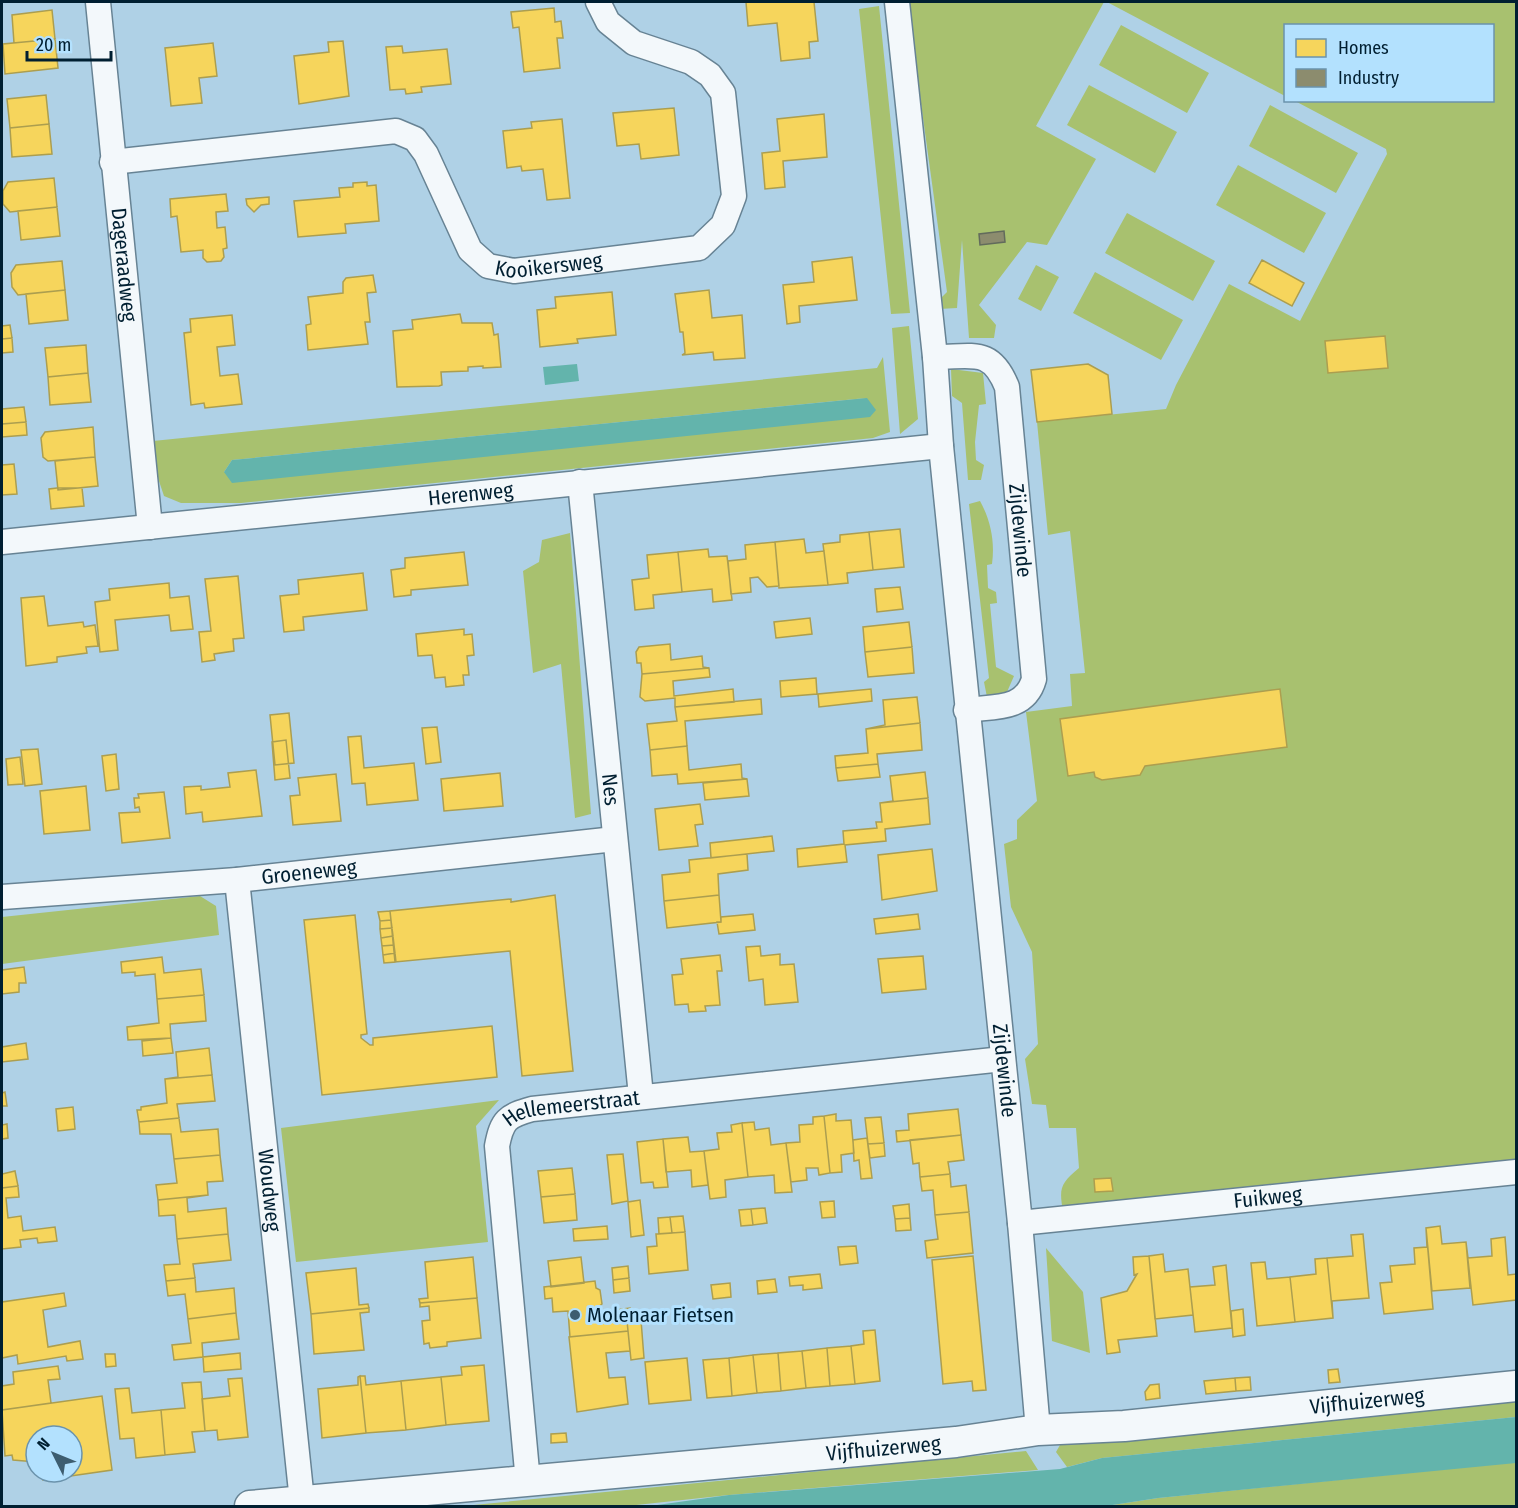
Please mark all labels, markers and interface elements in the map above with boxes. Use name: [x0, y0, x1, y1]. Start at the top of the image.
scale bar: [27, 24, 111, 62]
legend: [1284, 24, 1494, 102]
text: 20 m: [36, 34, 71, 56]
text: Homes: [1338, 37, 1389, 59]
text: Industry: [1338, 67, 1399, 89]
street label: Dageraadweg: [105, 206, 143, 323]
street label: Kooikersweg: [493, 247, 604, 284]
street label: Herenweg: [427, 477, 514, 511]
street label: Zijdewinde: [1003, 482, 1038, 578]
street label: Nes: [596, 772, 625, 807]
street label: Groeneweg: [260, 854, 358, 890]
street label: Zijdewinde: [987, 1023, 1022, 1119]
street label: Hellemeerstraat: [497, 1085, 641, 1132]
street label: Woudweg: [252, 1148, 287, 1233]
street label: Fuikweg: [1232, 1181, 1303, 1214]
place label: Molenaar Fietsen: [587, 1302, 734, 1328]
marker: Molenaar Fietsen: [568, 1308, 582, 1322]
street label: Vijfhuizerweg: [1308, 1382, 1426, 1420]
north arrow: [24, 1424, 84, 1484]
street label: Vijfhuizerweg: [825, 1430, 942, 1467]
text: N: [33, 1434, 54, 1454]

